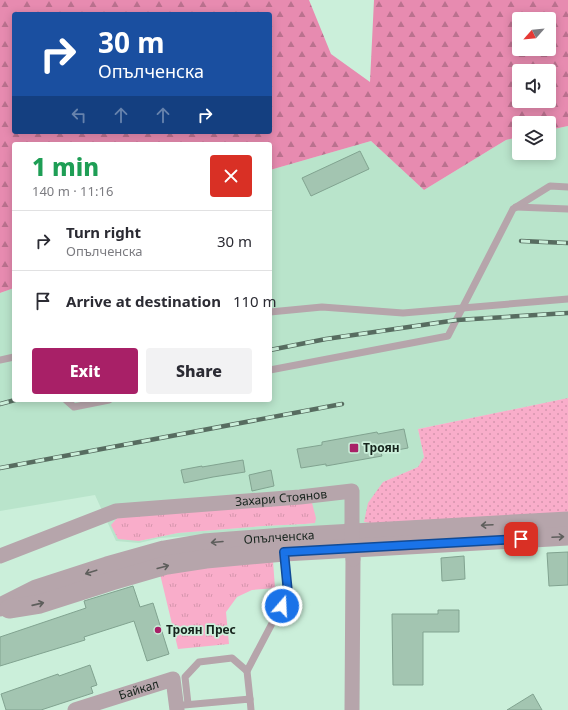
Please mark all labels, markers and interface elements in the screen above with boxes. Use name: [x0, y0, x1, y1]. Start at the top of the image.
north arrow: [512, 12, 556, 56]
map controls: [512, 12, 556, 160]
text: 30 m: [98, 23, 165, 61]
icon: right: [32, 28, 84, 80]
text: Опълченска: [98, 59, 204, 83]
button: sound: [512, 64, 556, 108]
icon: left: [68, 104, 90, 126]
icon: ahead: [110, 104, 132, 126]
icon: ahead: [152, 104, 174, 126]
icon: right: [194, 104, 216, 126]
button: layers: [512, 116, 556, 160]
text: 1 min: [32, 150, 99, 183]
button: close: [210, 155, 252, 197]
text: 140 m · 11:16: [32, 182, 113, 200]
text: Turn right: [66, 222, 141, 242]
icon: right: [32, 230, 54, 252]
text: 30 m: [217, 231, 252, 251]
text: Опълченска: [66, 242, 143, 260]
icon: arrive: [32, 290, 54, 312]
text: Arrive at destination: [66, 291, 221, 311]
text: 110 m: [233, 291, 277, 311]
button: Exit: [32, 348, 138, 394]
button: Share: [146, 348, 252, 394]
place label: Троян: [363, 439, 400, 456]
marker: Троян: [348, 442, 360, 454]
street label: Захари Стоянов: [234, 485, 328, 510]
one-way arrow: [481, 522, 494, 529]
pin: [504, 522, 538, 556]
street label: Опълченска: [243, 526, 315, 548]
icon: arrive: [510, 528, 532, 550]
one-way arrow: [551, 533, 564, 540]
one-way arrow: [211, 539, 224, 546]
one-way arrow: [156, 562, 169, 570]
one-way arrow: [85, 569, 98, 576]
position arrow: [261, 585, 303, 627]
one-way arrow: [32, 600, 45, 607]
place label: Троян Прес: [166, 621, 236, 638]
marker: Троян Прес: [153, 625, 163, 635]
street label: Байкал: [116, 675, 161, 704]

